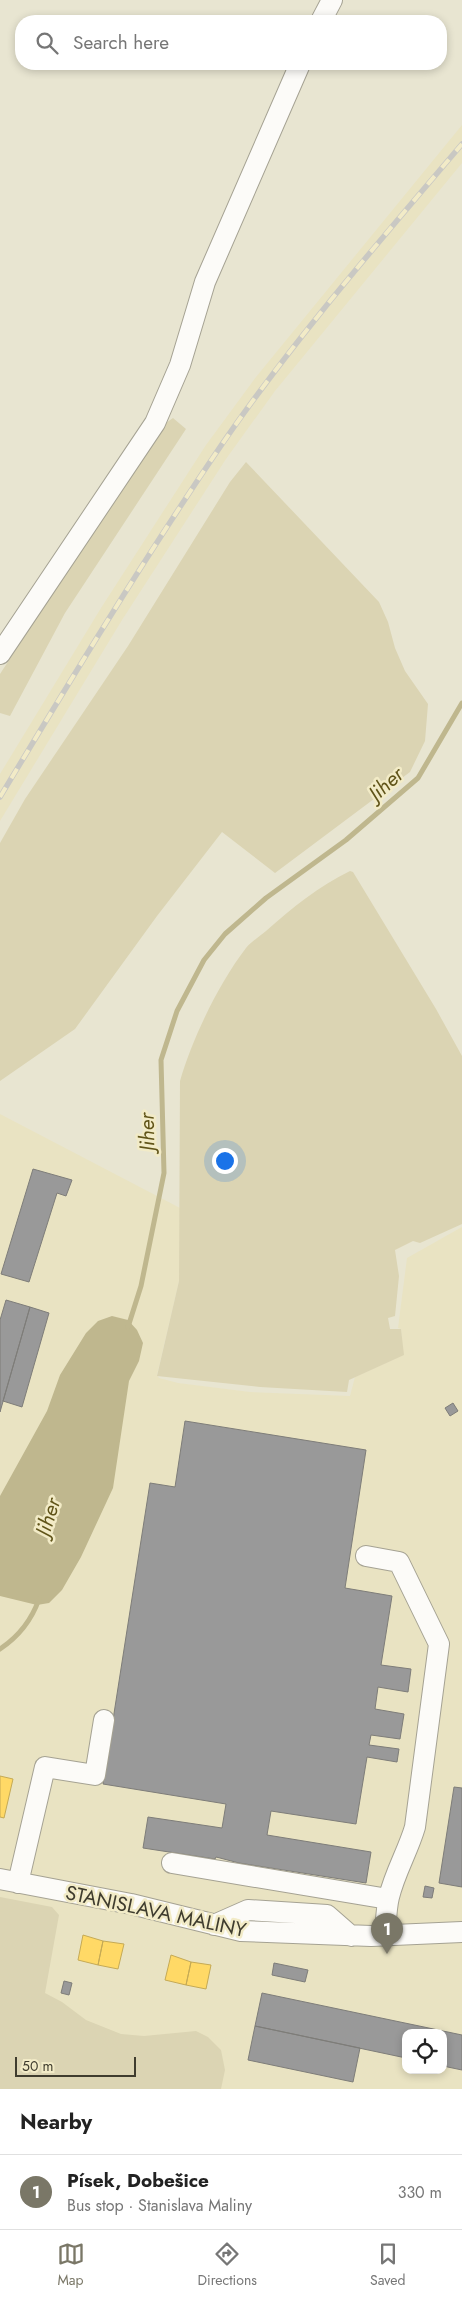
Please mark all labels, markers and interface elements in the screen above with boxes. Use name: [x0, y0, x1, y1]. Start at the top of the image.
search box: [15, 15, 447, 70]
icon: search: [33, 29, 61, 57]
text: Search here: [73, 29, 169, 56]
water label: Jiher: [359, 759, 411, 811]
water label: Jiher: [132, 1112, 162, 1155]
your location: [212, 1148, 238, 1174]
water label: Jiher: [27, 1493, 69, 1544]
street label: STANISLAVA MALINY: [63, 1878, 250, 1945]
pin: 1: [371, 1913, 403, 1954]
map controls: [402, 2029, 447, 2074]
button: locate: [402, 2029, 447, 2074]
scale bar: [15, 2054, 136, 2077]
text: 50 m: [22, 2056, 53, 2076]
text: Nearby: [20, 2107, 92, 2137]
text: Písek, Dobešice: [67, 2167, 209, 2194]
text: 1: [32, 2181, 40, 2204]
text: 330 m: [398, 2181, 442, 2204]
text: Bus stop · Stanislava Maliny: [67, 2194, 252, 2217]
tab: Map: [57, 2240, 85, 2290]
tab: Directions: [198, 2240, 257, 2290]
tab: Saved: [370, 2240, 405, 2290]

